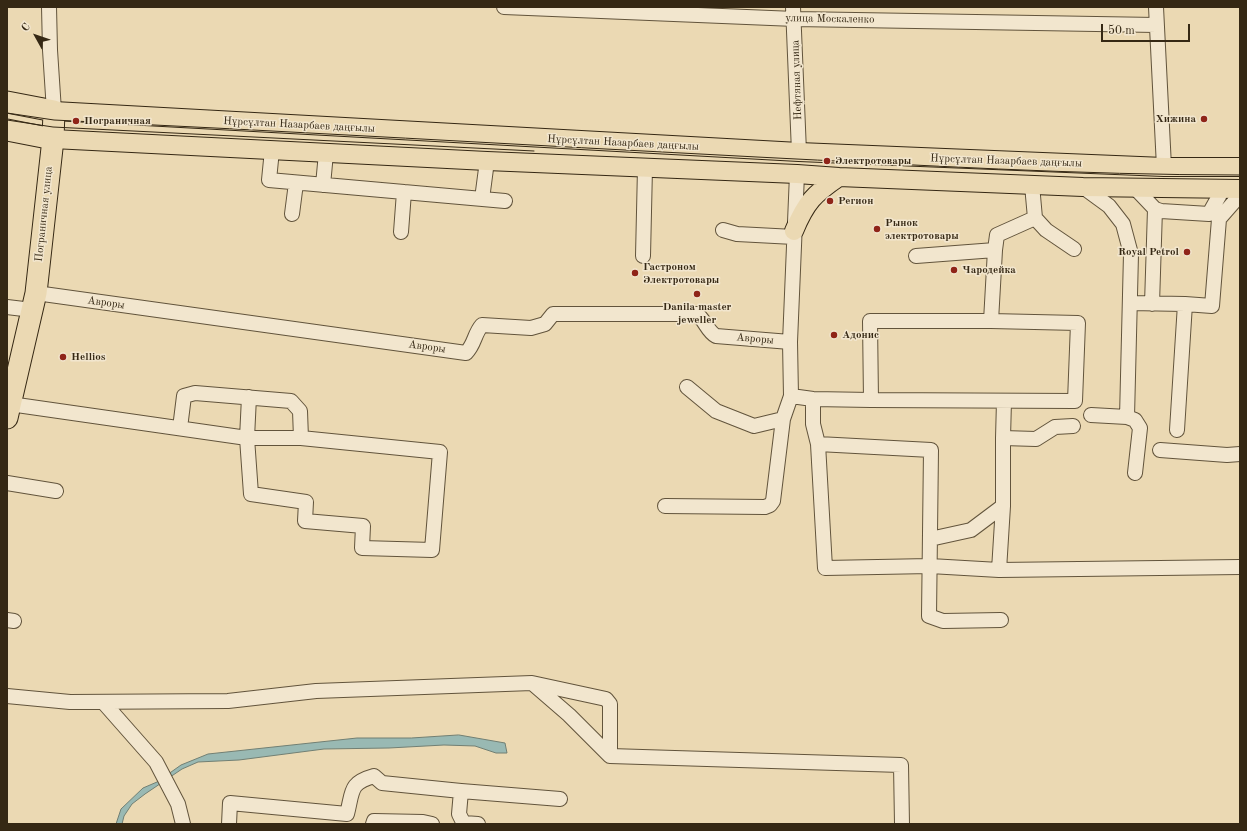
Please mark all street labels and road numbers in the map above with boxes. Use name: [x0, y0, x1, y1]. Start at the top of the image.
street label: улица Москаленко: [785, 12, 875, 26]
street label: Нефтяная улица: [789, 40, 805, 120]
street label: Нұрсұлтан Назарбаев даңғылы: [223, 114, 375, 136]
street label: Нұрсұлтан Назарбаев даңғылы: [547, 132, 699, 154]
street label: Нұрсұлтан Назарбаев даңғылы: [930, 152, 1082, 170]
street label: Пограничная улица: [32, 166, 56, 262]
street label: Авроры: [86, 294, 126, 312]
street label: Авроры: [736, 331, 774, 347]
street label: Авроры: [407, 338, 447, 356]

